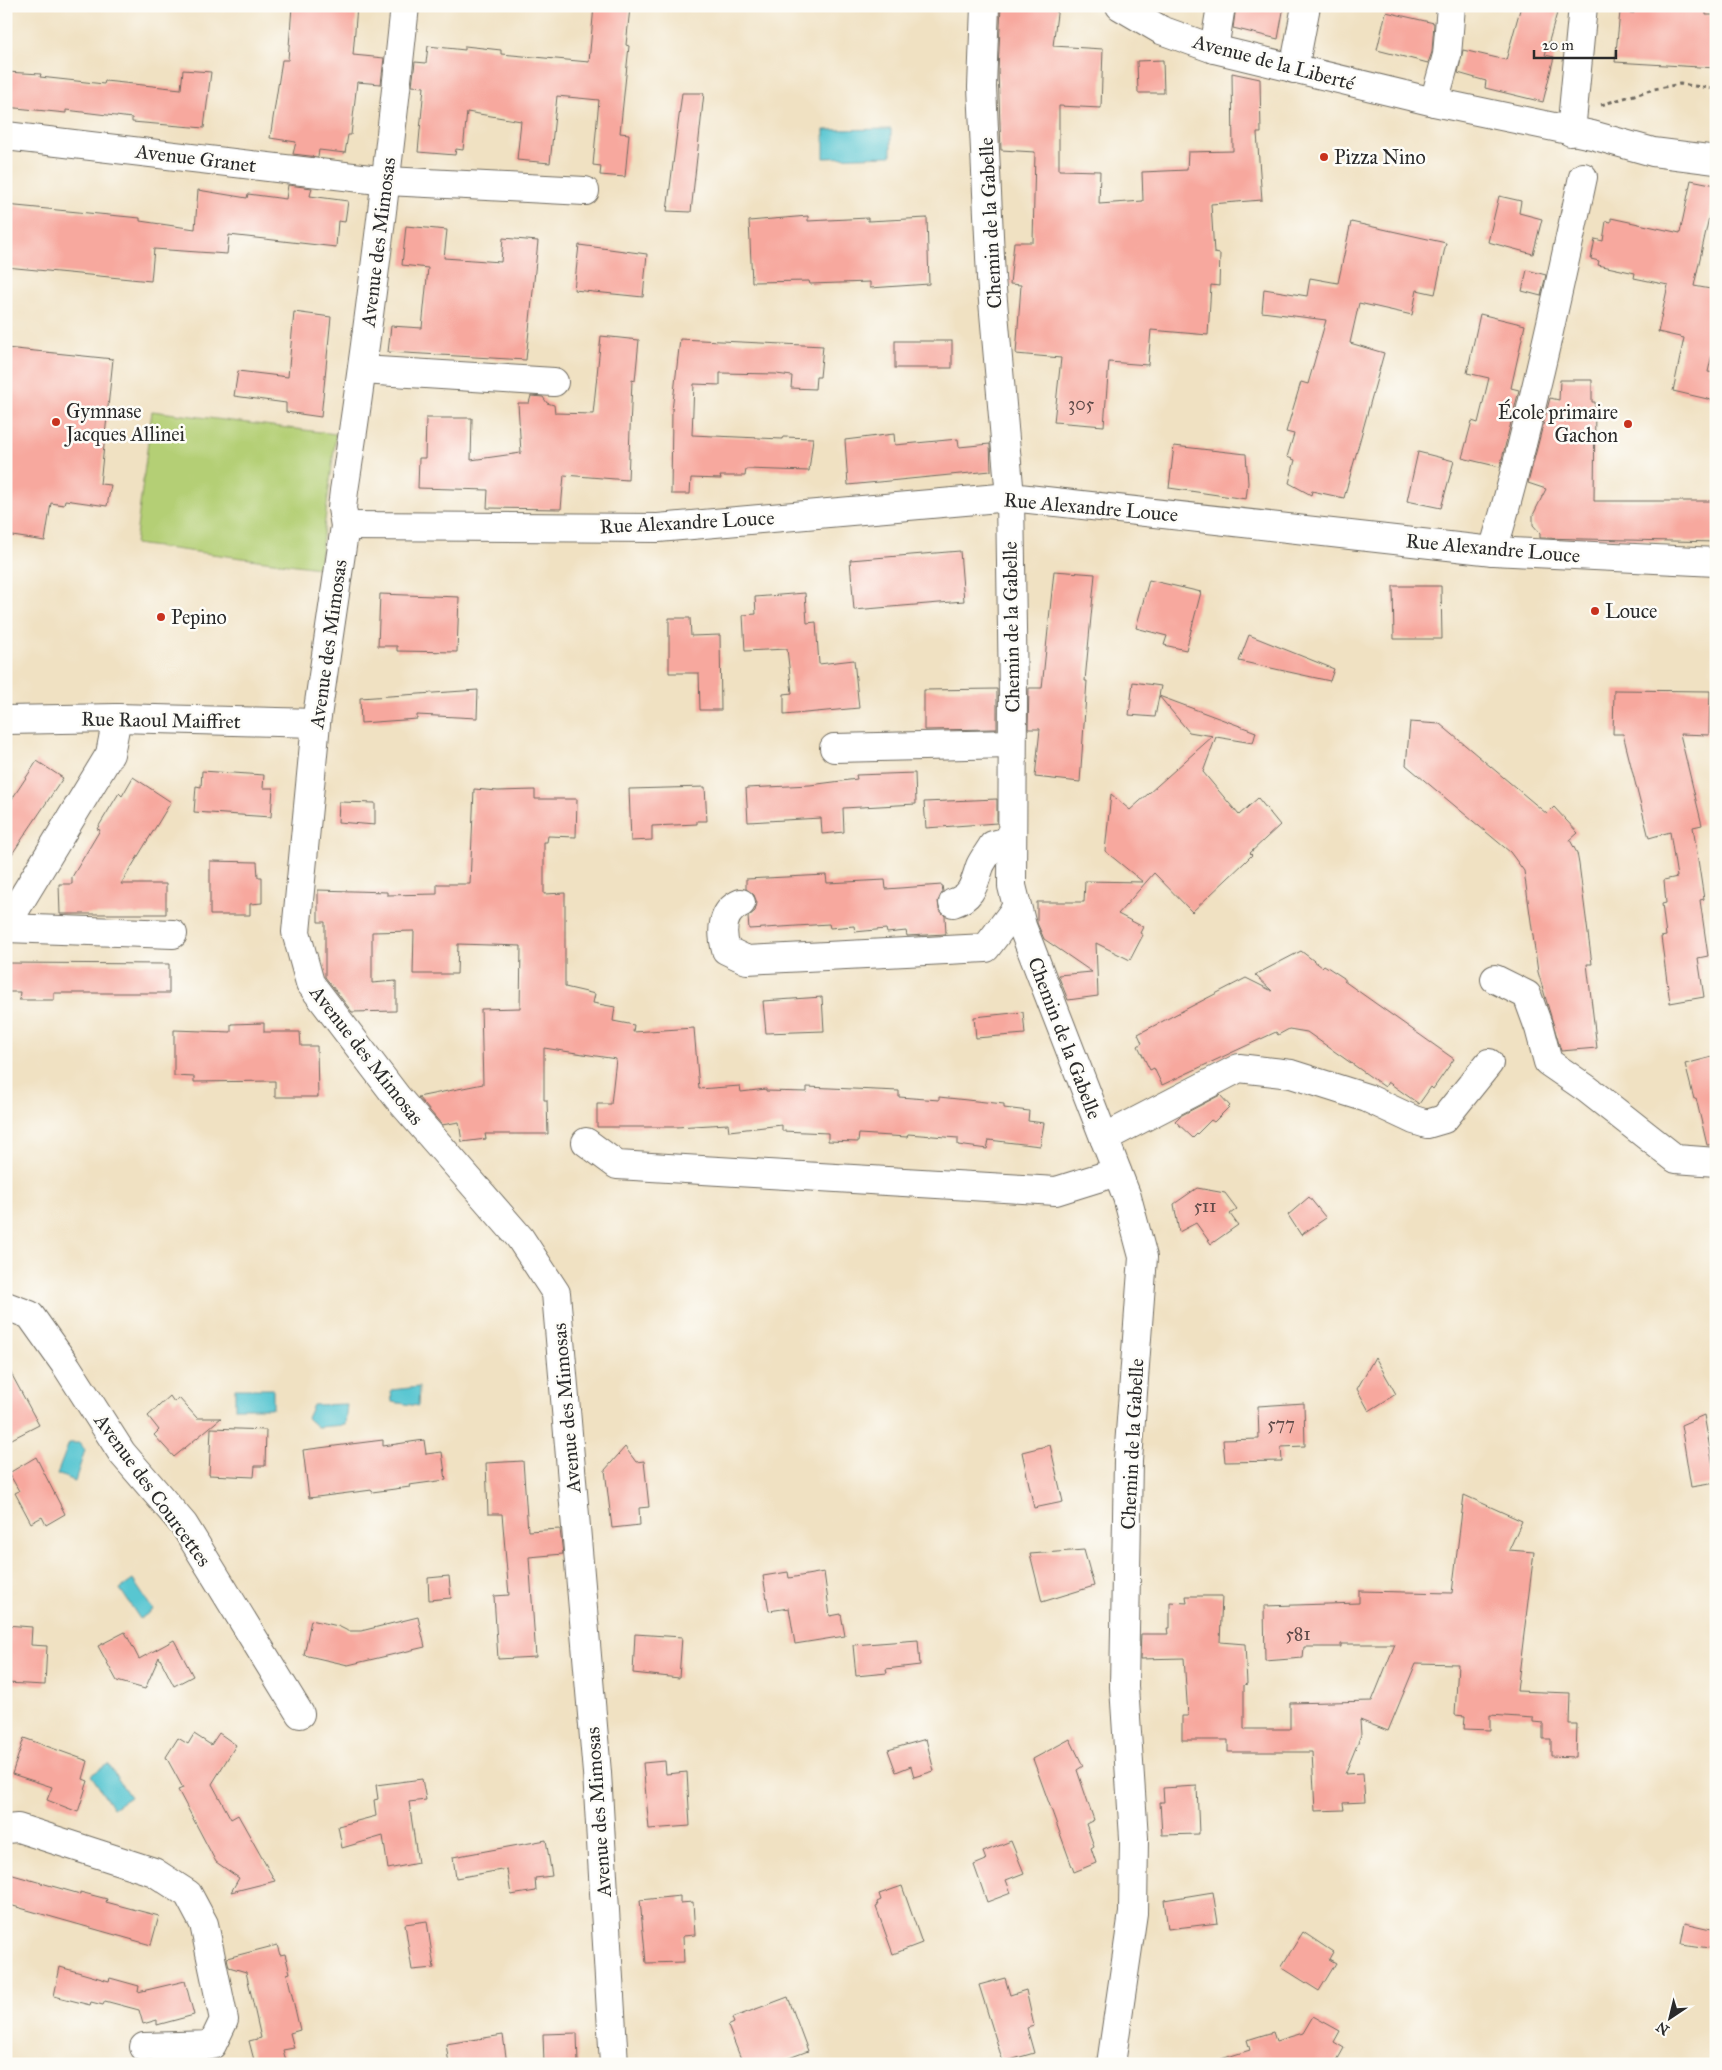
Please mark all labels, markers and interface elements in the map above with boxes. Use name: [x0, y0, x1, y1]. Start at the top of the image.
scale bar: [1534, 28, 1617, 60]
street label: Avenue de la Liberté: [1190, 29, 1358, 95]
text: 20 m: [1542, 36, 1574, 54]
street label: Chemin de la Gabelle: [974, 137, 1006, 309]
street label: Avenue Granet: [133, 139, 258, 177]
place label: Pizza Nino: [1334, 145, 1426, 169]
marker: Pizza Nino: [1318, 151, 1330, 163]
street label: Avenue des Mimosas: [356, 156, 400, 329]
house number: 305: [1068, 393, 1095, 415]
place label: École primaire Gachon: [1498, 398, 1618, 447]
place label: Gymnase Jacques Allinei: [64, 399, 186, 447]
marker: Gymnase Jacques Allinei: [50, 416, 62, 428]
marker: École primaire Gachon: [1622, 418, 1634, 430]
street label: Rue Alexandre Louce: [1003, 487, 1179, 527]
street label: Rue Alexandre Louce: [599, 505, 775, 539]
street label: Rue Alexandre Louce: [1405, 528, 1581, 568]
street label: Chemin de la Gabelle: [998, 541, 1024, 713]
street label: Avenue des Mimosas: [304, 558, 352, 731]
place label: Louce: [1605, 599, 1657, 623]
place label: Pepino: [171, 605, 227, 629]
marker: Louce: [1589, 605, 1601, 617]
marker: Pepino: [155, 611, 167, 623]
street label: Rue Raoul Maiffret: [81, 707, 241, 733]
street label: Chemin de la Gabelle: [1023, 954, 1107, 1122]
street label: Avenue des Mimosas: [304, 980, 429, 1130]
house number: 511: [1194, 1195, 1216, 1217]
street label: Avenue des Mimosas: [547, 1322, 585, 1495]
street label: Chemin de la Gabelle: [1116, 1358, 1148, 1530]
street label: Avenue des Courcettes: [89, 1408, 216, 1571]
house number: 577: [1267, 1413, 1295, 1435]
house number: 581: [1285, 1623, 1311, 1645]
street label: Avenue des Mimosas: [580, 1726, 616, 1899]
north arrow: [1644, 1992, 1694, 2042]
text: N: [1653, 2018, 1673, 2039]

